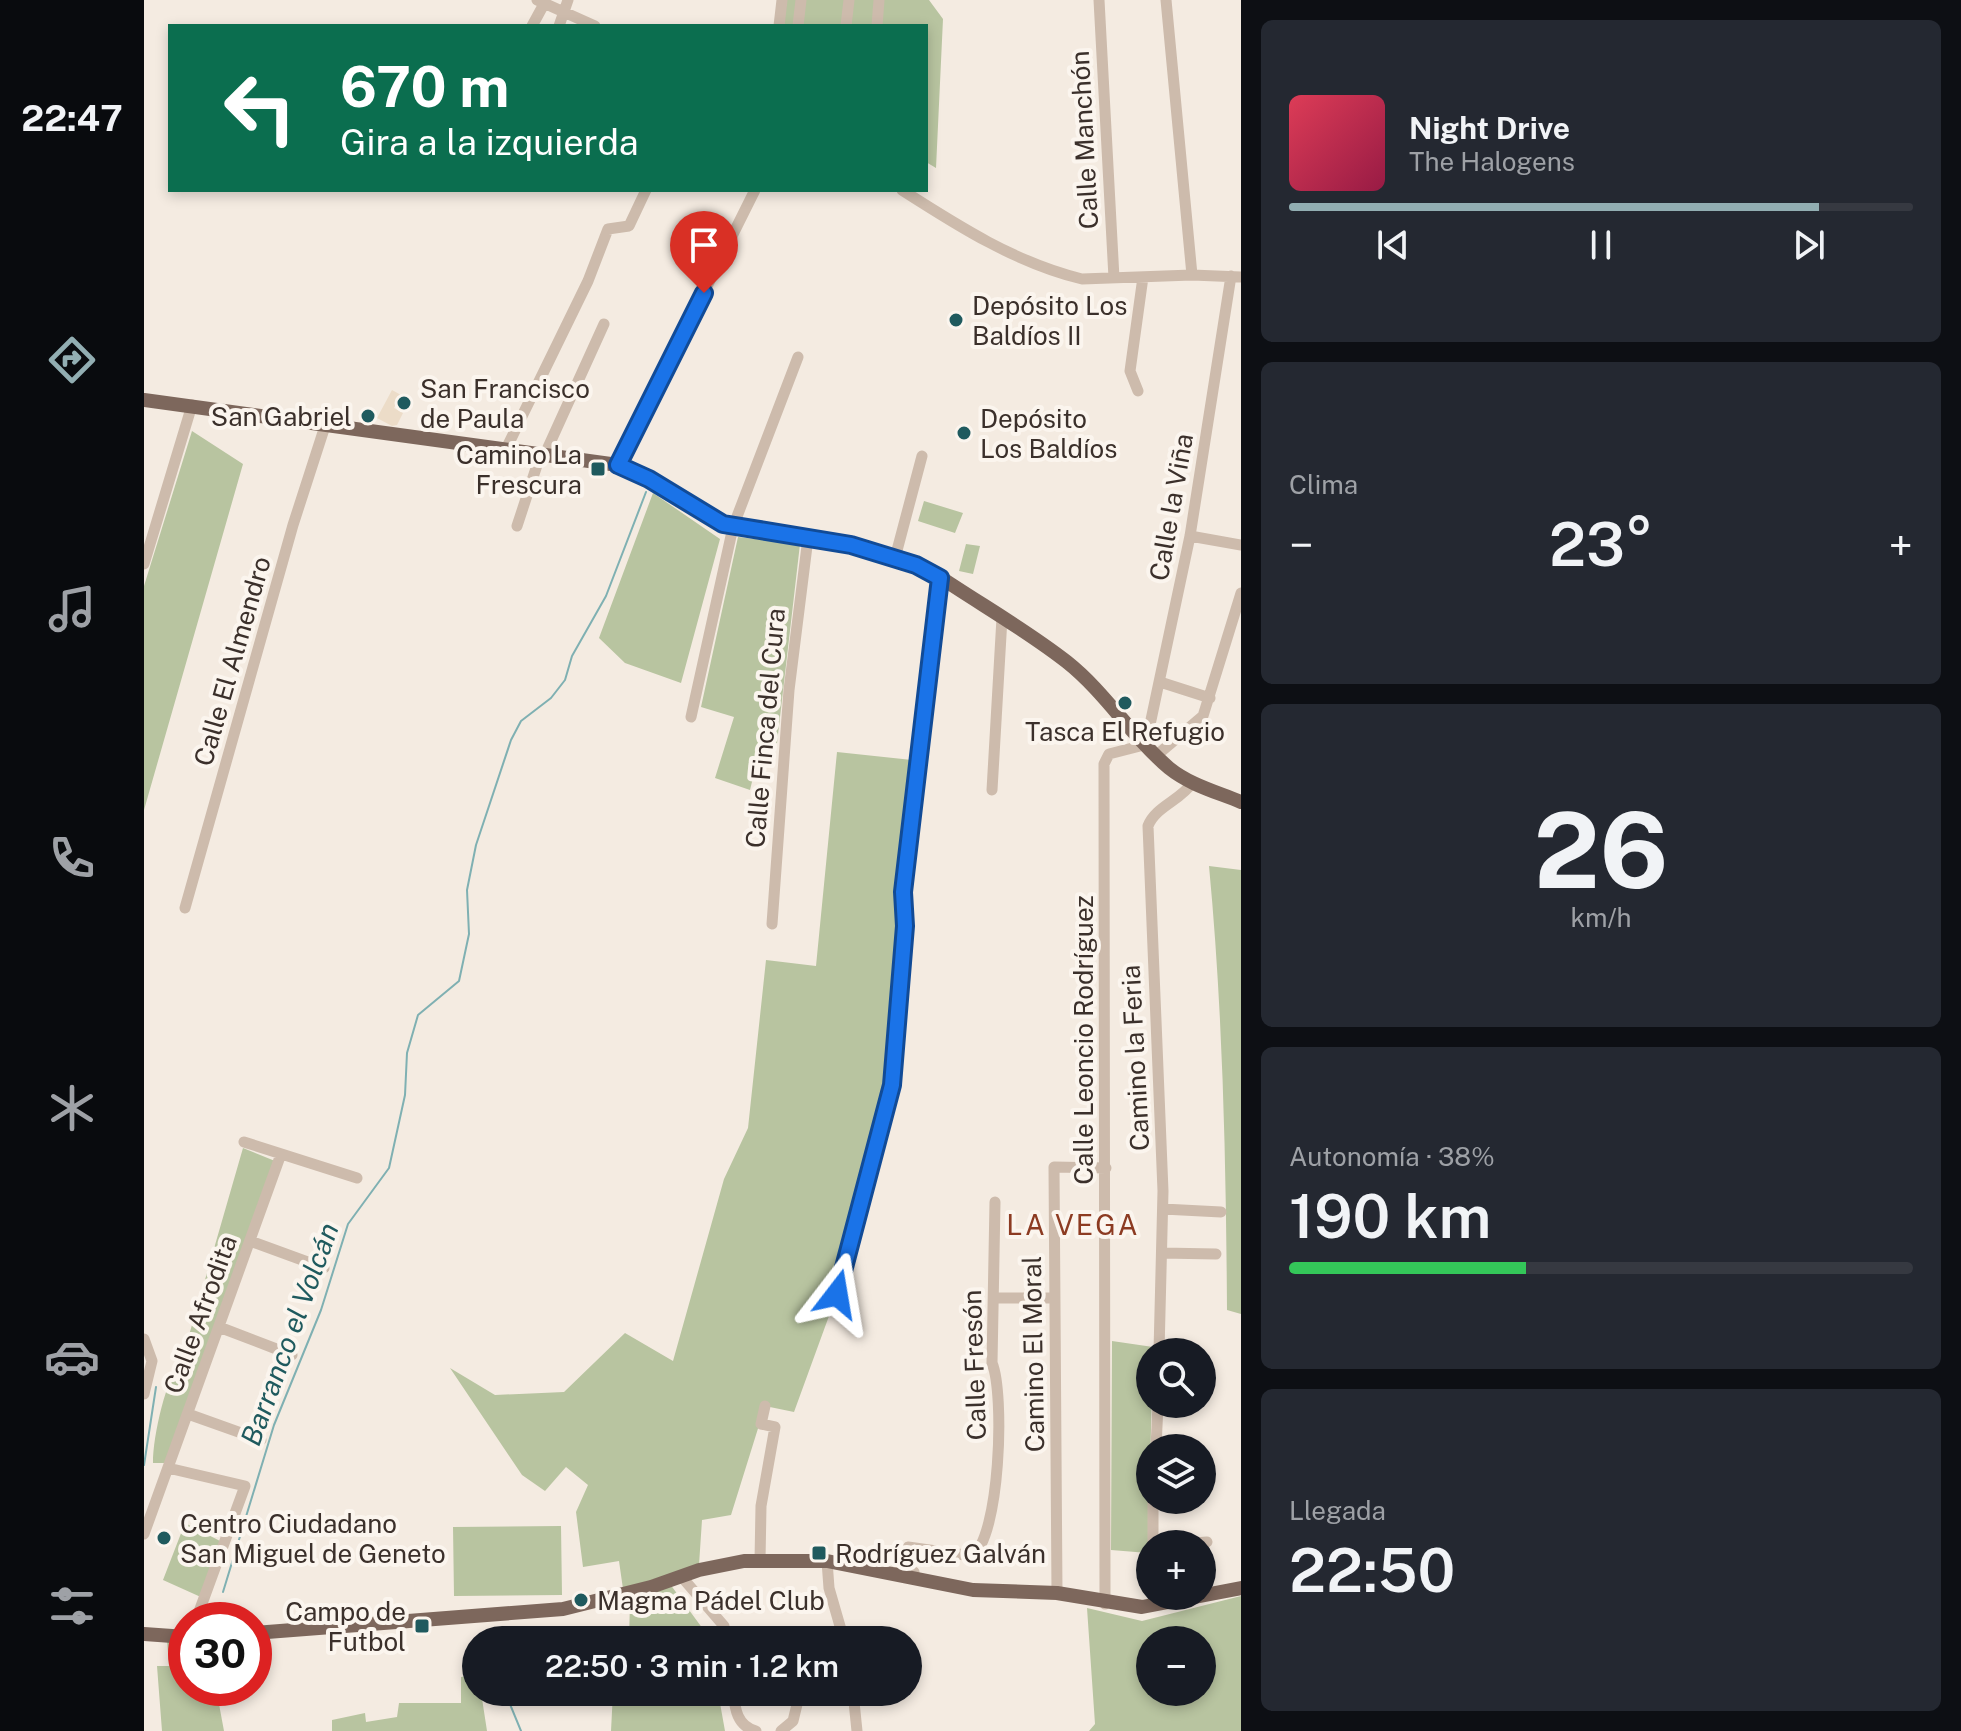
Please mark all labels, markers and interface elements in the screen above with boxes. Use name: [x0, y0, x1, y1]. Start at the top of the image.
street label: Calle Manchón: [1064, 50, 1104, 230]
text: 670 m: [340, 54, 509, 120]
icon: left: [208, 56, 312, 160]
text: 22:47: [21, 97, 123, 139]
text: Night Drive: [1409, 110, 1570, 146]
text: Gira a la izquierda: [340, 121, 639, 163]
text: The Halogens: [1409, 146, 1575, 177]
pin: [670, 211, 738, 293]
icon: arrive: [682, 223, 726, 267]
icon: previous: [1371, 223, 1415, 267]
icon: pause: [1579, 223, 1623, 267]
icon: next: [1787, 223, 1831, 267]
place label: Depósito Los Baldíos II: [972, 290, 1127, 351]
marker: Depósito Los Baldíos II: [947, 311, 965, 329]
icon: directions: [44, 332, 100, 388]
place label: San Francisco de Paula: [420, 373, 590, 434]
marker: San Francisco de Paula: [395, 394, 413, 412]
place label: San Gabriel: [211, 401, 352, 432]
place label: Depósito Los Baldíos: [980, 403, 1117, 464]
marker: San Gabriel: [359, 407, 377, 425]
marker: Depósito Los Baldíos: [955, 424, 973, 442]
street label: Calle la Viña: [1143, 431, 1199, 583]
place label: Camino La Frescura: [456, 439, 582, 500]
marker: Camino La Frescura: [589, 460, 607, 478]
text: Clima: [1289, 469, 1358, 500]
text: 23°: [1549, 509, 1653, 580]
text: −: [1289, 519, 1313, 571]
text: +: [1889, 519, 1913, 571]
street label: Calle El Almendro: [187, 553, 277, 769]
icon: music: [44, 581, 100, 637]
street label: Calle Finca del Cura: [739, 607, 791, 849]
marker: Tasca El Refugio: [1116, 694, 1134, 712]
place label: Tasca El Refugio: [1025, 716, 1225, 747]
text: 26: [1534, 789, 1668, 911]
icon: phone: [44, 830, 100, 886]
street label: Calle Leoncio Rodríguez: [1068, 895, 1099, 1185]
text: km/h: [1570, 902, 1632, 933]
street label: Camino la Feria: [1115, 964, 1155, 1152]
icon: climate: [44, 1080, 100, 1136]
text: Autonomía · 38%: [1289, 1141, 1495, 1172]
text: 190 km: [1289, 1181, 1491, 1252]
district label: LA VEGA: [1006, 1208, 1140, 1241]
water label: Barranco el Volcán: [233, 1218, 345, 1450]
street label: Calle Afrodita: [157, 1231, 243, 1397]
position arrow: [795, 1252, 879, 1336]
street label: Camino El Moral: [1016, 1255, 1050, 1453]
street label: Calle Fresón: [956, 1289, 992, 1441]
icon: car: [44, 1329, 100, 1385]
map controls: [1136, 1338, 1216, 1706]
button: search: [1136, 1338, 1216, 1418]
button: layers: [1136, 1434, 1216, 1514]
text: Llegada: [1289, 1495, 1386, 1526]
place label: Centro Ciudadano San Miguel de Geneto: [180, 1508, 446, 1569]
marker: Centro Ciudadano San Miguel de Geneto: [155, 1529, 173, 1547]
button: +: [1136, 1530, 1216, 1610]
text: 22:50: [1289, 1535, 1455, 1606]
place label: Rodríguez Galván: [835, 1538, 1046, 1569]
marker: Rodríguez Galván: [810, 1544, 828, 1562]
icon: filters: [44, 1578, 100, 1634]
place label: Magma Pádel Club: [597, 1585, 825, 1616]
marker: Magma Pádel Club: [572, 1591, 590, 1609]
place label: Campo de Futbol: [285, 1596, 406, 1657]
speed limit sign: 30: [168, 1602, 272, 1706]
marker: Campo de Futbol: [413, 1617, 431, 1635]
button: −: [1136, 1626, 1216, 1706]
text: 22:50 · 3 min · 1.2 km: [545, 1648, 839, 1684]

